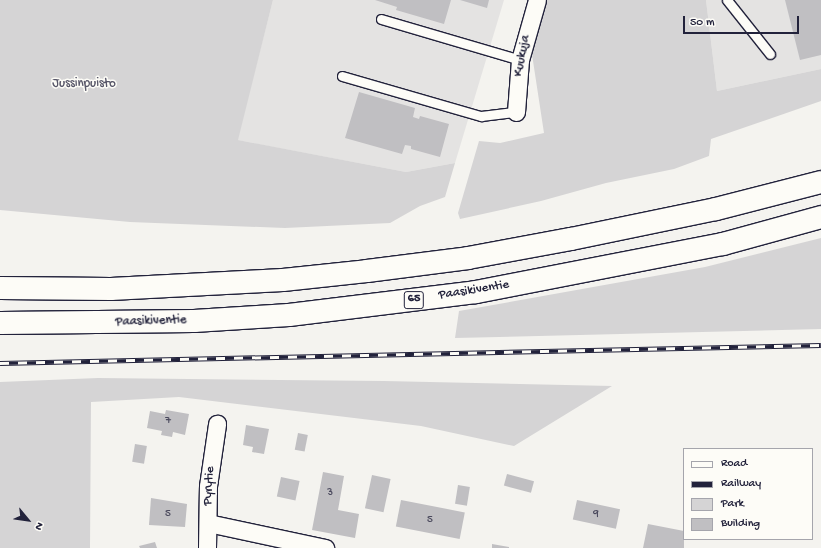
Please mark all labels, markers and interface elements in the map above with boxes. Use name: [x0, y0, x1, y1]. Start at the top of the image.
scale bar: [685, 8, 801, 34]
text: 50 m: [690, 16, 715, 30]
street label: Kuukuja: [511, 34, 535, 78]
park label: Jussinpuisto: [52, 76, 116, 92]
street label: Paasikiventie: [438, 278, 510, 304]
road number: 65: [403, 290, 425, 310]
street label: Paasikiventie: [115, 313, 187, 331]
house number: 7: [165, 414, 171, 428]
legend: [683, 448, 813, 540]
text: Road: [721, 457, 747, 471]
street label: Pyrytie: [201, 466, 219, 506]
text: Railway: [721, 477, 761, 491]
house number: 3: [327, 486, 333, 500]
text: Park: [721, 497, 744, 511]
north arrow: [8, 500, 48, 540]
house number: 5: [165, 507, 171, 521]
house number: 9: [593, 507, 599, 521]
house number: 5: [427, 513, 433, 527]
text: Building: [721, 517, 760, 531]
text: N: [32, 520, 45, 532]

